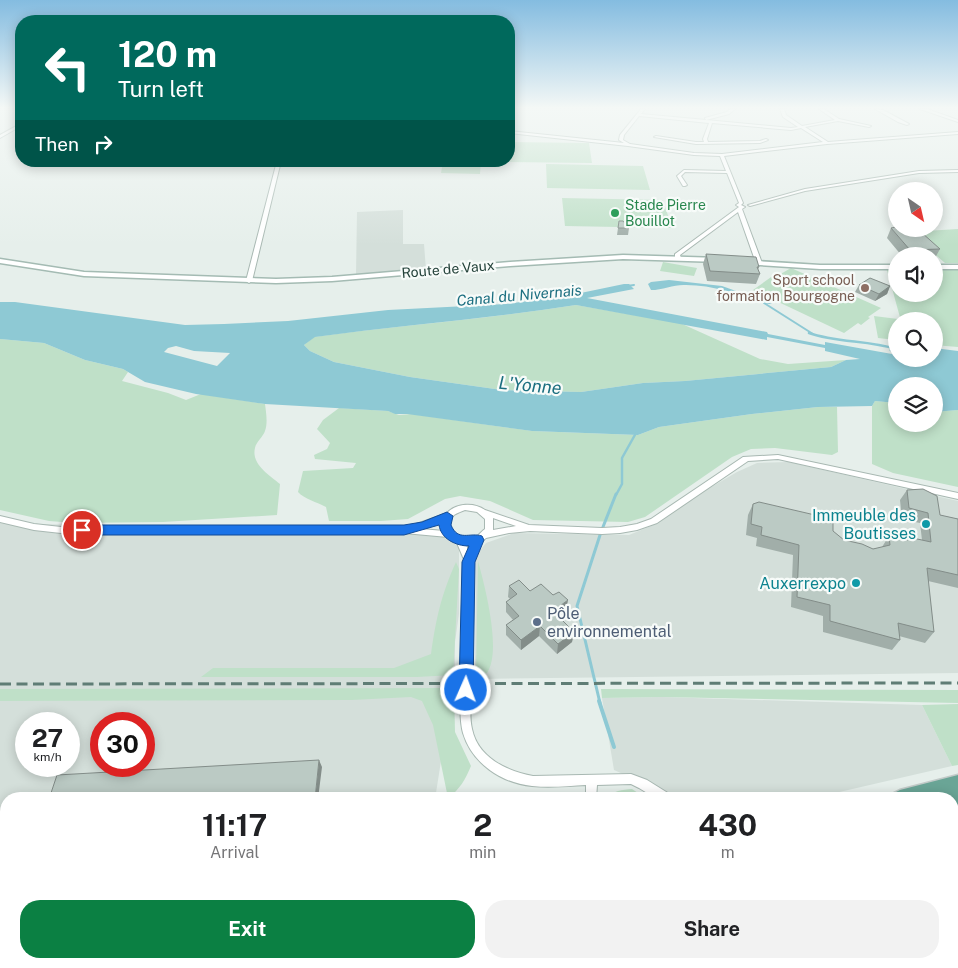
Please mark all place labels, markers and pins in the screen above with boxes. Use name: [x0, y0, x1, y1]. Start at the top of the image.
place label: Stade Pierre Bouillot: [625, 197, 706, 229]
marker: Stade Pierre Bouillot: [609, 207, 621, 219]
place label: Sport school formation Bourgogne: [716, 272, 855, 304]
marker: Sport school formation Bourgogne: [859, 282, 871, 294]
place label: Immeuble des Boutisses: [812, 506, 916, 543]
pin: [61, 509, 103, 551]
marker: Immeuble des Boutisses: [920, 518, 932, 530]
place label: Auxerrexpo: [759, 574, 846, 593]
marker: Auxerrexpo: [850, 577, 862, 589]
place label: Pôle environnemental: [547, 604, 672, 641]
marker: Pôle environnemental: [531, 616, 543, 628]

